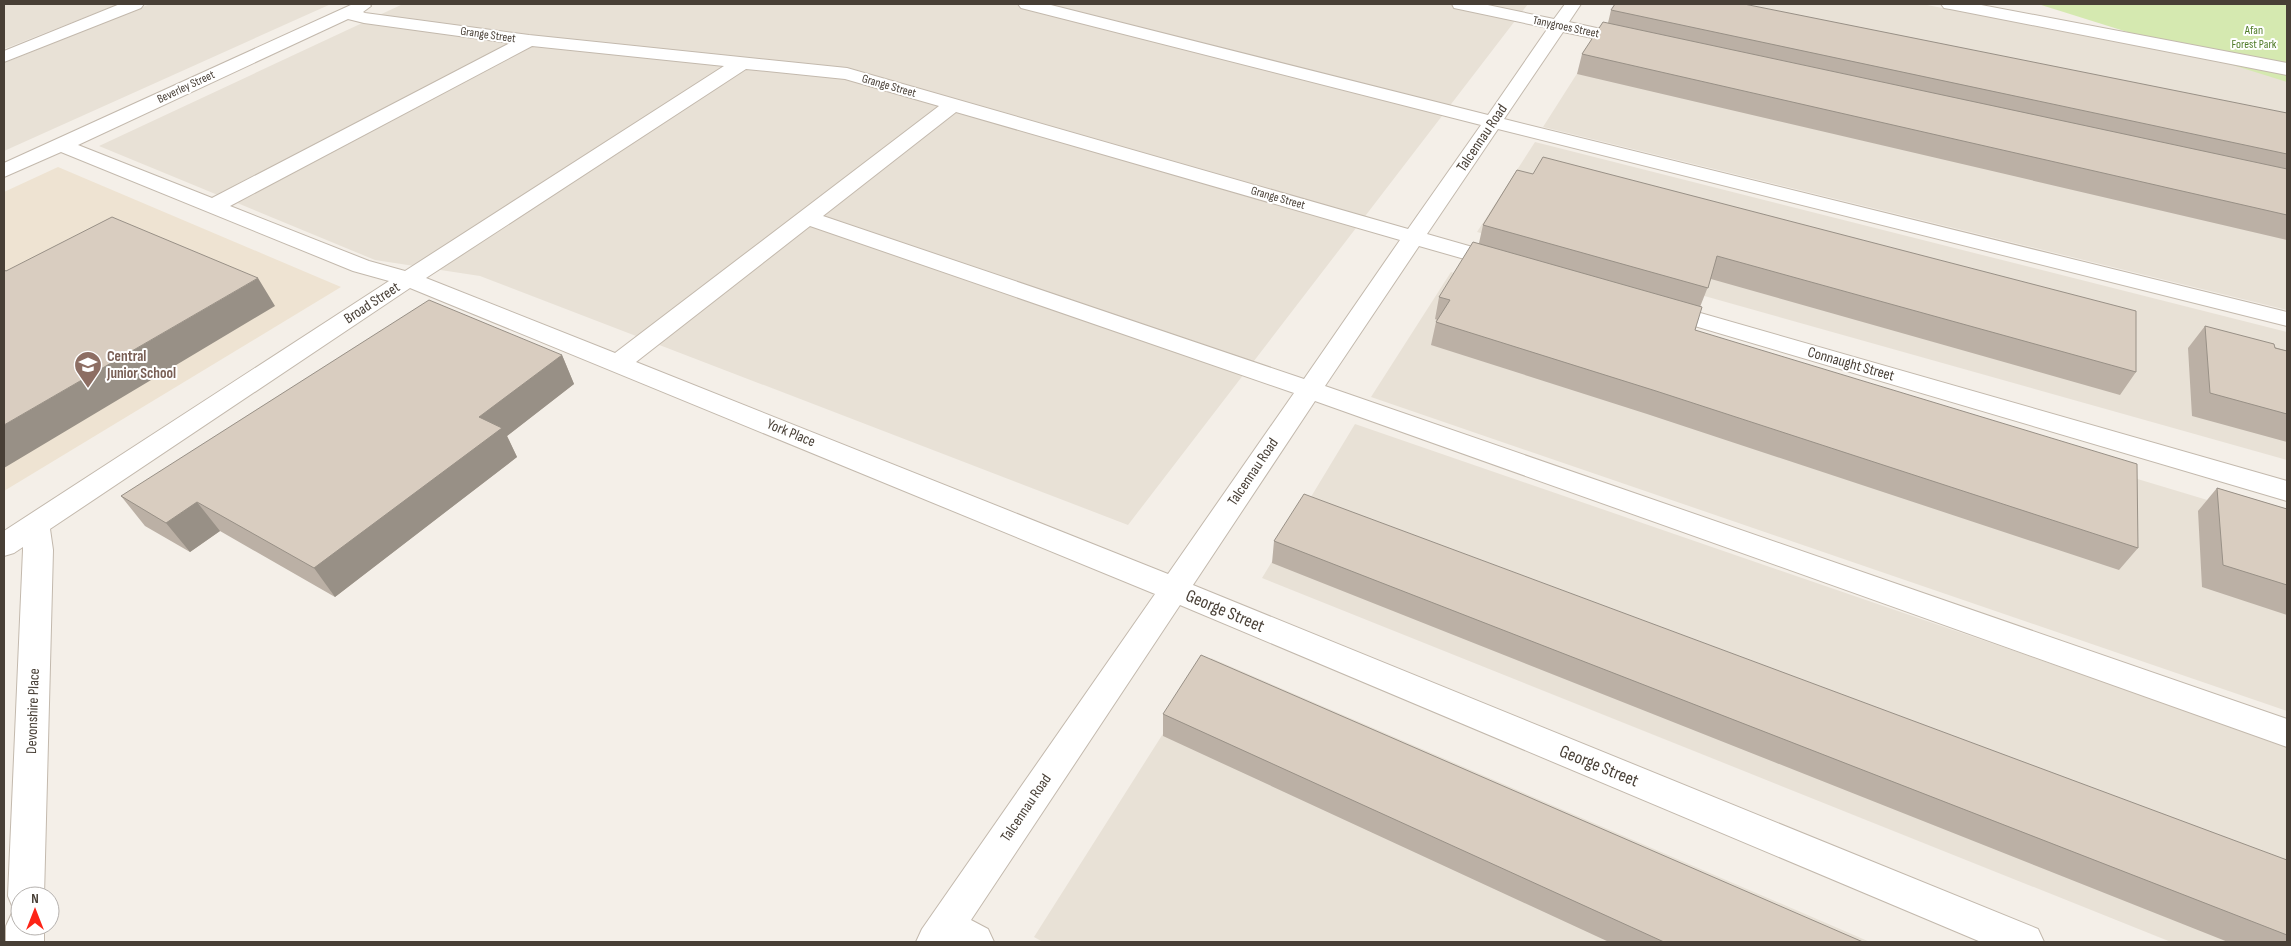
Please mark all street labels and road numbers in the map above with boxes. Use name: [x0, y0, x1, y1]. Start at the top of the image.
street label: Tanygroes Street: [1531, 13, 1601, 41]
street label: Grange Street: [459, 24, 517, 46]
street label: Beverley Street: [155, 67, 217, 107]
street label: Grange Street: [860, 71, 918, 101]
street label: Talcennau Road: [1452, 100, 1512, 176]
street label: Grange Street: [1249, 183, 1307, 213]
street label: Broad Street: [340, 278, 404, 328]
street label: Connaught Street: [1805, 343, 1897, 386]
street label: York Place: [764, 415, 818, 451]
street label: Talcennau Road: [1223, 434, 1283, 510]
street label: George Street: [1182, 585, 1268, 637]
street label: Devonshire Place: [22, 668, 44, 754]
street label: George Street: [1556, 741, 1642, 792]
street label: Talcennau Road: [996, 770, 1056, 846]

